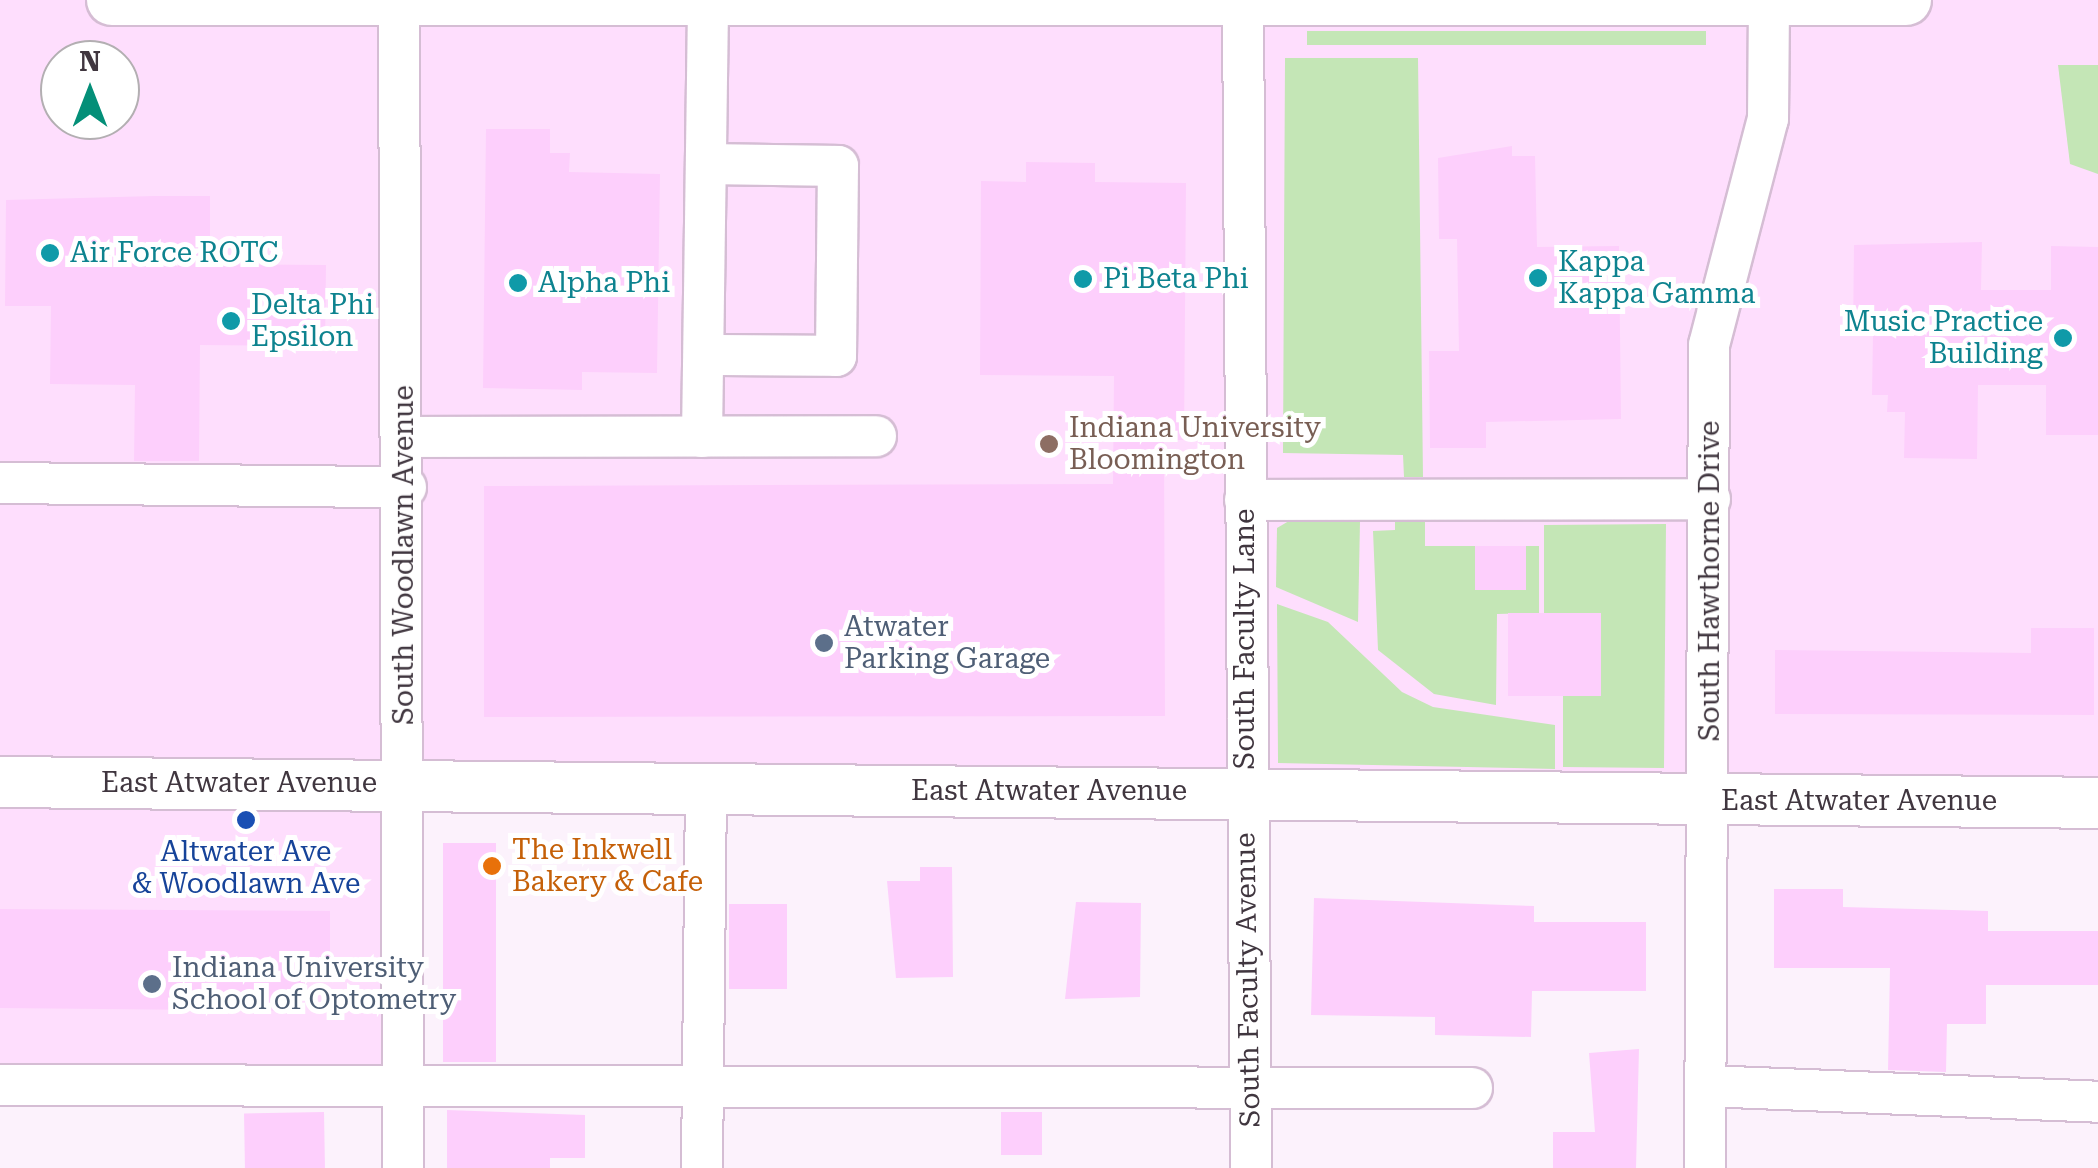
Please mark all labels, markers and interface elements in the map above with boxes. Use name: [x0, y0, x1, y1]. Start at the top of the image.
north arrow: [40, 40, 140, 140]
text: N: [79, 45, 101, 78]
place label: Air Force ROTC: [70, 236, 278, 270]
marker: Air Force ROTC: [39, 242, 61, 264]
place label: Kappa Kappa Gamma: [1558, 245, 1755, 311]
place label: Pi Beta Phi: [1103, 262, 1249, 296]
place label: Alpha Phi: [538, 266, 670, 300]
marker: Kappa Kappa Gamma: [1527, 267, 1549, 289]
marker: Pi Beta Phi: [1072, 268, 1094, 290]
marker: Alpha Phi: [507, 272, 529, 294]
place label: Delta Phi Epsilon: [251, 288, 374, 354]
place label: Music Practice Building: [1844, 305, 2043, 371]
marker: Delta Phi Epsilon: [220, 310, 242, 332]
marker: Music Practice Building: [2052, 327, 2074, 349]
street label: South Woodlawn Avenue: [387, 385, 421, 725]
place label: Indiana University Bloomington: [1069, 411, 1321, 477]
street label: South Hawthorne Drive: [1693, 421, 1727, 741]
marker: Indiana University Bloomington: [1038, 433, 1060, 455]
street label: South Faculty Lane: [1228, 509, 1262, 769]
place label: Atwater Parking Garage: [844, 610, 1050, 676]
marker: Atwater Parking Garage: [813, 632, 835, 654]
street label: East Atwater Avenue: [101, 766, 377, 800]
street label: East Atwater Avenue: [911, 774, 1187, 808]
street label: East Atwater Avenue: [1721, 784, 1997, 818]
marker: Altwater Ave & Woodlawn Ave: [235, 809, 257, 831]
street label: South Faculty Avenue: [1229, 832, 1267, 1128]
place label: The Inkwell Bakery & Cafe: [512, 833, 703, 899]
place label: Altwater Ave & Woodlawn Ave: [132, 835, 360, 901]
marker: The Inkwell Bakery & Cafe: [481, 855, 503, 877]
place label: Indiana University School of Optometry: [172, 951, 456, 1017]
marker: Indiana University School of Optometry: [141, 973, 163, 995]

